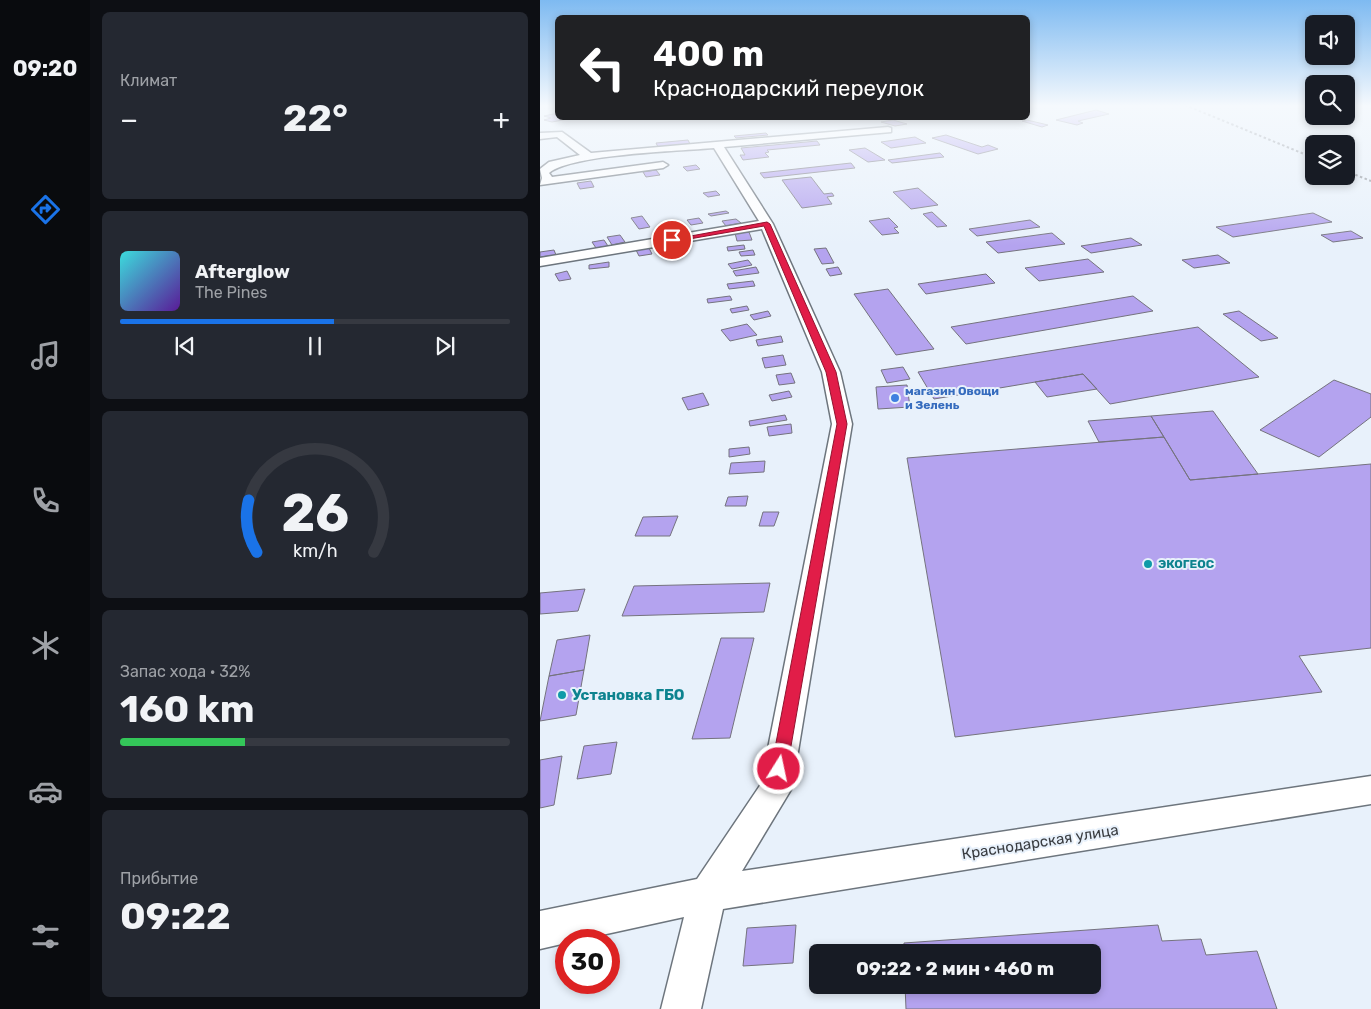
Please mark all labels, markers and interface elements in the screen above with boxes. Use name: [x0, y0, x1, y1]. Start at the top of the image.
map controls: [1305, 15, 1355, 185]
button: sound: [1305, 15, 1355, 65]
text: 400 m: [653, 33, 764, 75]
icon: left: [570, 35, 635, 100]
text: 09:20: [13, 55, 77, 82]
text: Климат: [120, 71, 177, 90]
text: Краснодарский переулок: [653, 75, 924, 102]
button: search: [1305, 75, 1355, 125]
text: 22°: [283, 95, 348, 141]
text: −: [120, 103, 138, 136]
text: +: [493, 103, 510, 136]
button: layers: [1305, 135, 1355, 185]
icon: directions: [28, 192, 63, 227]
pin: [651, 219, 693, 261]
icon: arrive: [658, 226, 686, 254]
text: Afterglow: [195, 260, 290, 283]
text: The Pines: [195, 283, 268, 302]
icon: previous: [171, 332, 199, 360]
icon: pause: [301, 332, 329, 360]
icon: next: [431, 332, 459, 360]
icon: music: [28, 338, 63, 373]
place label: магазин Овощи и Зелень: [905, 384, 999, 412]
marker: магазин Овощи и Зелень: [889, 392, 901, 404]
text: 26: [281, 482, 349, 544]
icon: phone: [28, 483, 63, 518]
text: km/h: [293, 540, 337, 561]
place label: ЭКОГЕОС: [1158, 557, 1215, 571]
marker: ЭКОГЕОС: [1142, 558, 1154, 570]
icon: climate: [28, 628, 63, 663]
text: Запас хода · 32%: [120, 662, 250, 681]
text: 160 km: [120, 686, 255, 732]
place label: Установка ГБО: [572, 686, 684, 704]
marker: Установка ГБО: [556, 689, 568, 701]
position arrow: [752, 742, 804, 794]
icon: car: [28, 774, 63, 809]
street label: Краснодарская улица: [960, 821, 1120, 863]
text: Прибытие: [120, 869, 198, 888]
text: 09:22: [120, 893, 231, 939]
icon: filters: [28, 919, 63, 954]
speed limit sign: 30: [555, 929, 620, 994]
text: 09:22 · 2 мин · 460 m: [856, 957, 1054, 980]

